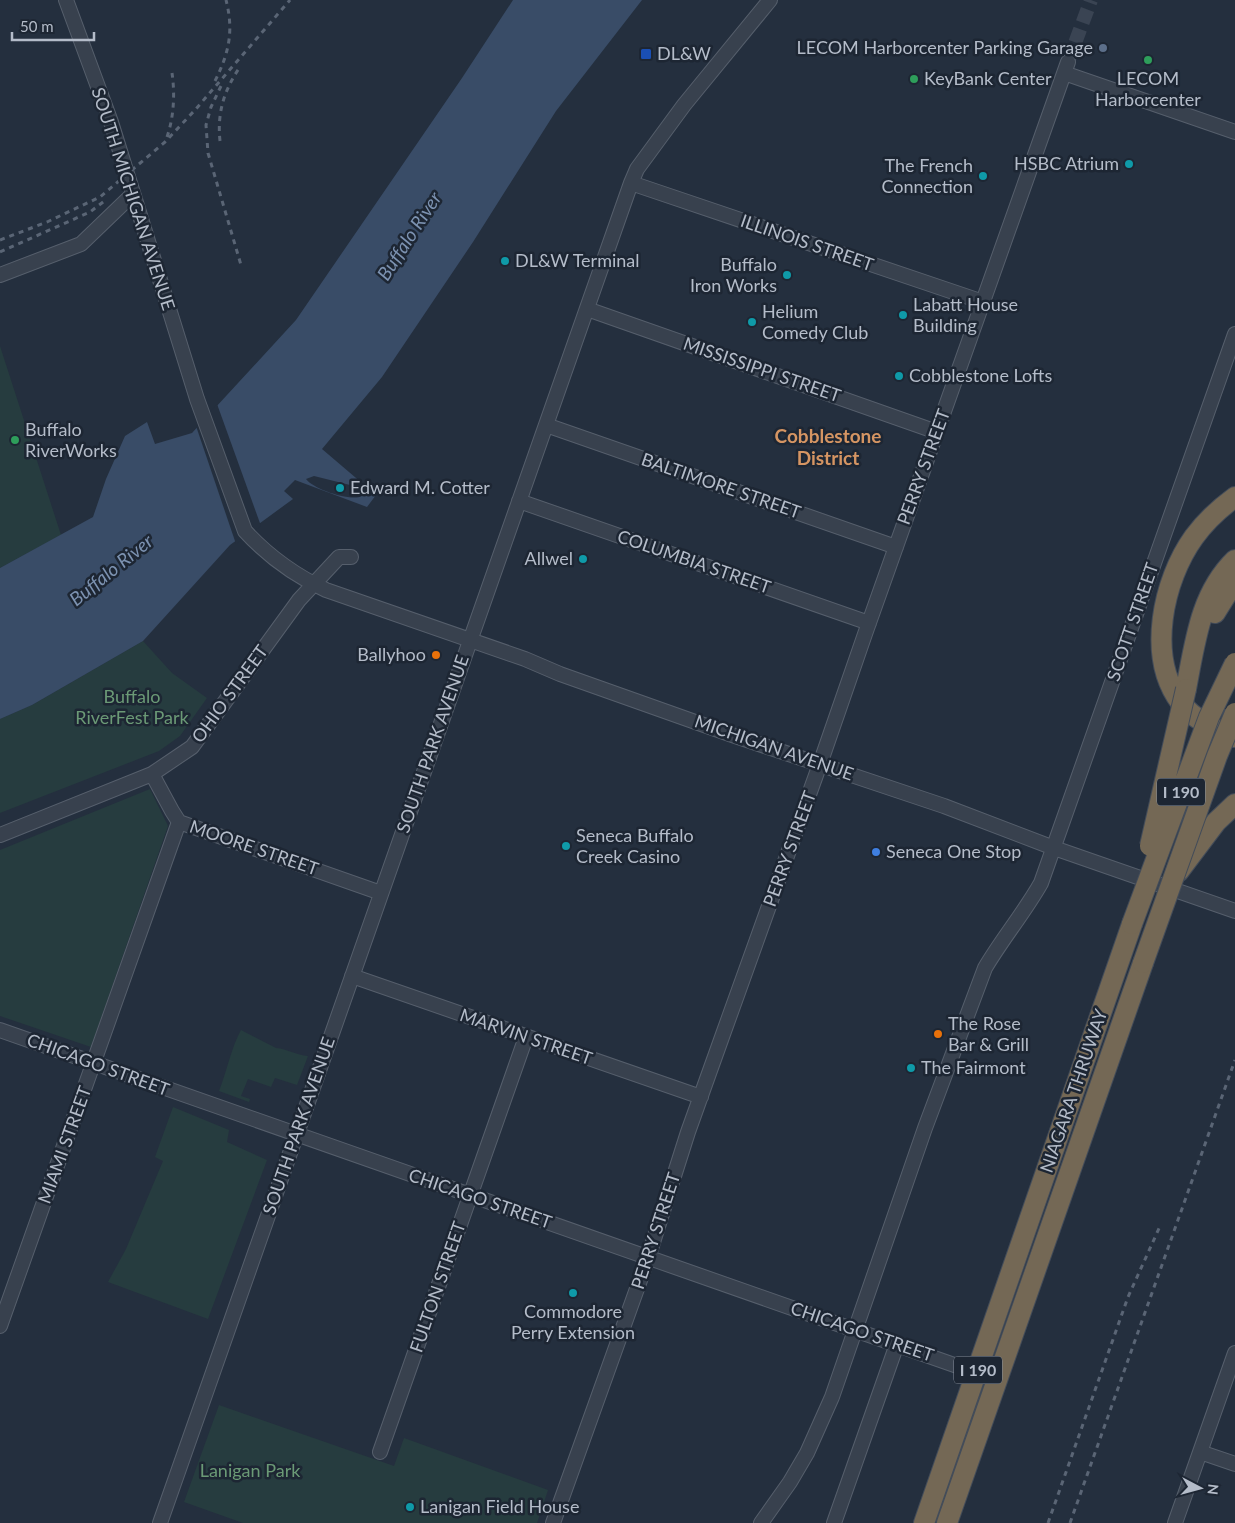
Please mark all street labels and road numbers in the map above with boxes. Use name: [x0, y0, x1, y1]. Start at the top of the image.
street label: SOUTH MICHIGAN AVENUE: [87, 84, 180, 313]
street label: ILLINOIS STREET: [738, 209, 877, 275]
street label: MISSISSIPPI STREET: [681, 332, 844, 406]
street label: PERRY STREET: [892, 405, 954, 527]
street label: BALTIMORE STREET: [639, 447, 804, 523]
street label: COLUMBIA STREET: [615, 524, 774, 598]
street label: SCOTT STREET: [1102, 559, 1163, 684]
street label: OHIO STREET: [186, 640, 272, 747]
street label: SOUTH PARK AVENUE: [391, 652, 473, 836]
street label: MICHIGAN AVENUE: [692, 710, 857, 785]
road number: I 190: [1157, 779, 1205, 806]
street label: PERRY STREET: [758, 787, 820, 909]
street label: MOORE STREET: [187, 815, 322, 880]
street label: MARVIN STREET: [457, 1003, 596, 1069]
street label: NIAGARA THRUWAY: [1035, 1005, 1112, 1175]
street label: CHICAGO STREET: [24, 1028, 173, 1100]
street label: SOUTH PARK AVENUE: [257, 1034, 339, 1218]
street label: MIAMI STREET: [33, 1083, 96, 1206]
street label: CHICAGO STREET: [406, 1163, 555, 1233]
street label: PERRY STREET: [626, 1169, 684, 1292]
street label: FULTON STREET: [404, 1218, 470, 1355]
street label: CHICAGO STREET: [788, 1296, 937, 1366]
road number: I 190: [954, 1356, 1002, 1384]

